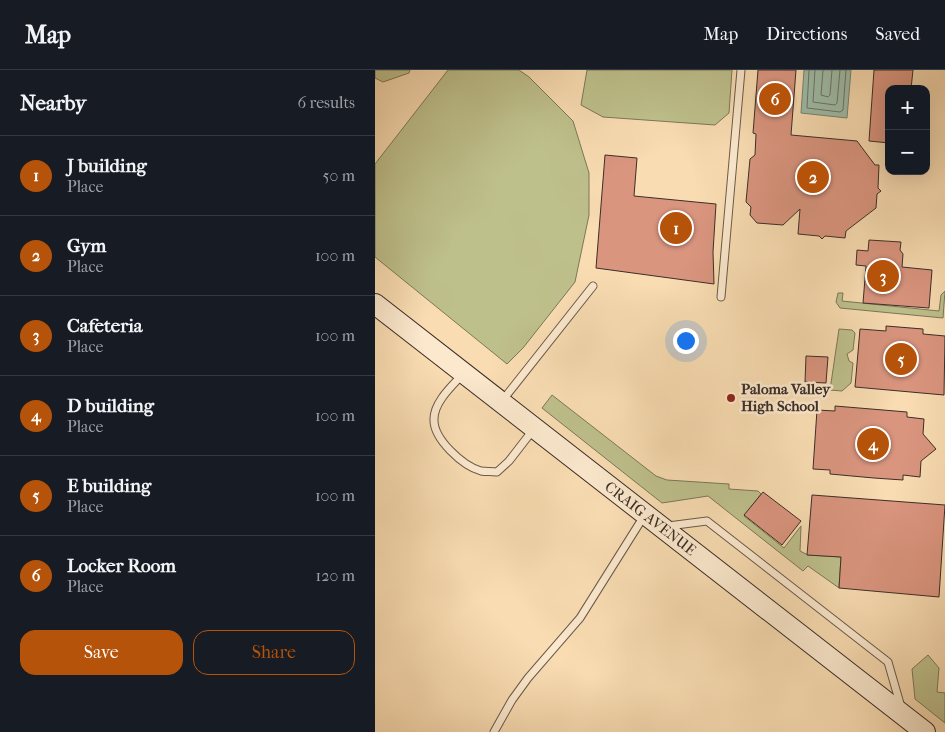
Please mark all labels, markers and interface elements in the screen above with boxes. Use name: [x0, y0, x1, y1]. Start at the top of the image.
text: Map: [25, 21, 71, 49]
text: Map: [704, 24, 738, 45]
text: Directions: [766, 24, 847, 45]
text: Saved: [875, 24, 920, 45]
pin: 6: [759, 80, 791, 118]
map controls: [885, 85, 930, 175]
button: +: [885, 85, 930, 130]
text: Nearby: [20, 91, 86, 115]
text: 6 results: [297, 93, 355, 112]
button: −: [885, 130, 930, 175]
text: J building: [67, 155, 147, 177]
pin: 2: [797, 158, 829, 196]
text: 1: [33, 166, 39, 185]
text: 50 m: [323, 166, 355, 185]
text: Place: [67, 177, 103, 196]
pin: 1: [660, 209, 692, 247]
text: Gym: [67, 235, 106, 257]
text: 2: [32, 246, 40, 265]
text: 100 m: [315, 246, 355, 265]
text: Place: [67, 257, 103, 276]
pin: 3: [867, 257, 899, 295]
text: Cafeteria: [67, 315, 143, 337]
text: 3: [33, 326, 39, 345]
text: 100 m: [315, 326, 355, 345]
your location: [673, 328, 699, 354]
text: Place: [67, 337, 103, 356]
pin: 5: [885, 340, 917, 378]
place label: Paloma Valley High School: [741, 380, 831, 415]
marker: Paloma Valley High School: [725, 392, 737, 404]
text: D building: [67, 395, 154, 417]
text: 4: [31, 406, 41, 425]
text: 100 m: [315, 406, 355, 425]
text: Place: [67, 417, 103, 436]
pin: 4: [857, 425, 889, 463]
text: E building: [67, 475, 151, 497]
street label: CRAIG AVENUE: [601, 477, 699, 559]
text: 5: [33, 486, 39, 505]
text: 100 m: [315, 486, 355, 505]
text: Place: [67, 497, 103, 516]
text: Locker Room: [67, 555, 176, 577]
text: 6: [32, 566, 40, 585]
text: 120 m: [316, 566, 355, 585]
text: Place: [67, 577, 103, 596]
button: Save: [20, 630, 183, 675]
button: Share: [193, 630, 355, 675]

